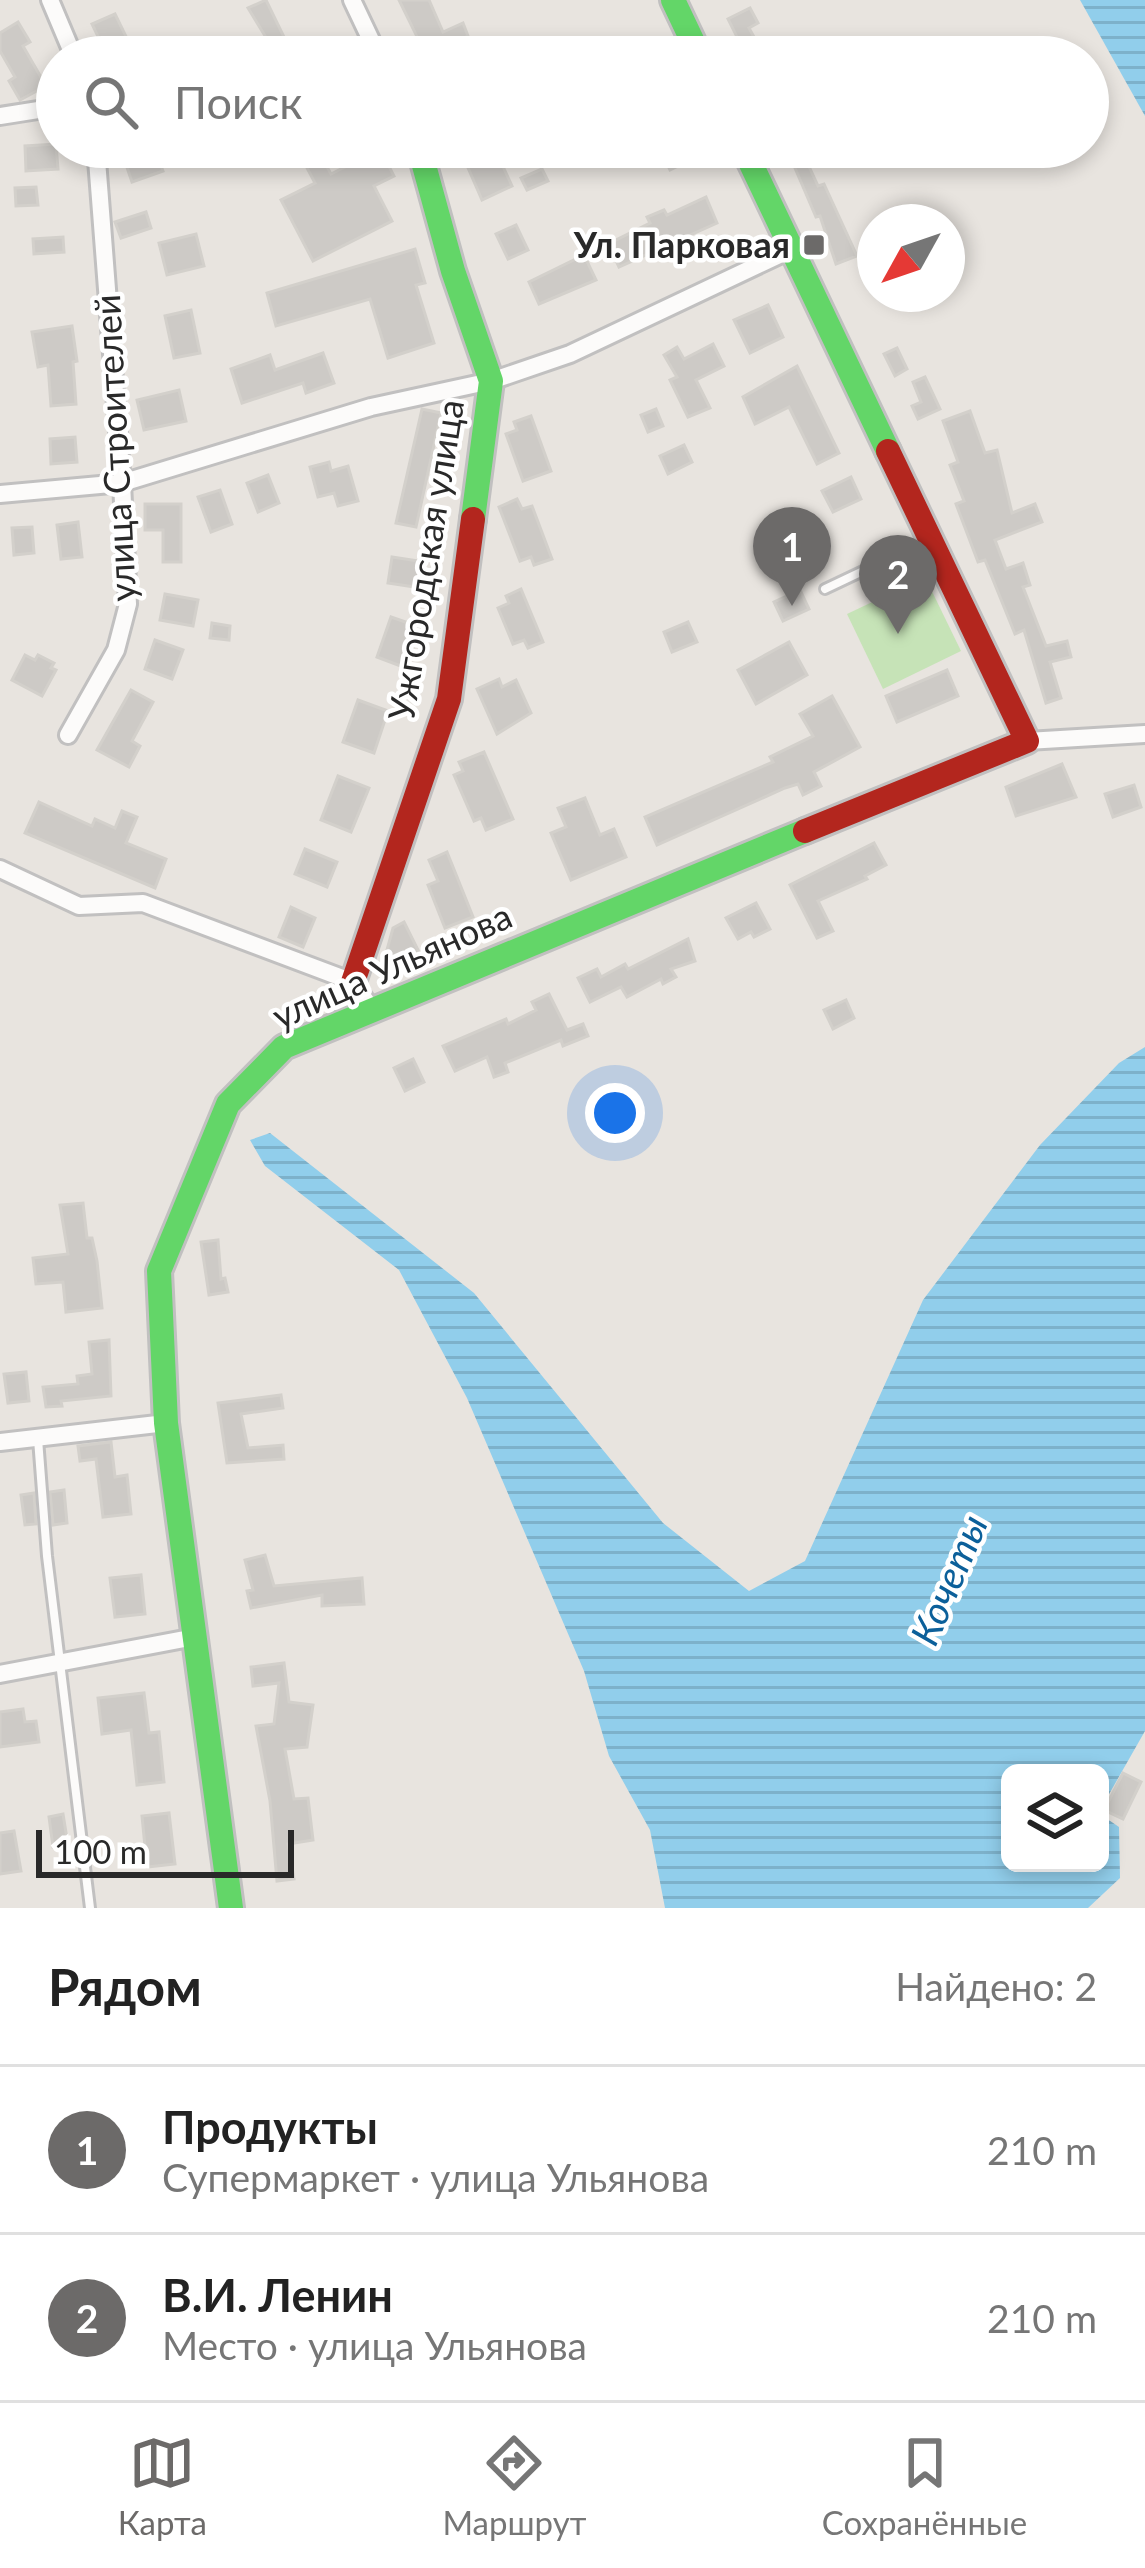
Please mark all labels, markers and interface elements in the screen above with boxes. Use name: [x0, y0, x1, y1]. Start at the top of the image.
search box: [36, 36, 1109, 168]
icon: search: [78, 69, 144, 135]
text: Поиск: [174, 75, 303, 129]
north arrow: [857, 204, 965, 312]
place label: Ул. Парковая: [573, 222, 790, 266]
marker: Ул. Парковая: [801, 232, 827, 258]
street label: улица Строителей: [84, 293, 144, 603]
street label: Ужгородская улица: [378, 396, 472, 724]
pin: 1: [753, 507, 831, 606]
pin: 2: [859, 535, 937, 634]
street label: улица Ульянова: [265, 893, 518, 1038]
your location: [585, 1083, 645, 1143]
water label: Кочеты: [900, 1508, 996, 1651]
map controls: [1001, 1764, 1109, 1872]
button: layers: [1001, 1764, 1109, 1872]
scale bar: [36, 1824, 294, 1877]
text: 100 m: [54, 1831, 147, 1871]
text: Рядом: [48, 1956, 202, 2017]
text: Найдено: 2: [895, 1963, 1097, 2009]
text: Продукты: [162, 2100, 378, 2154]
text: 1: [76, 2127, 98, 2173]
text: 210 m: [987, 2127, 1097, 2173]
text: Супермаркет · улица Ульянова: [162, 2154, 709, 2200]
text: В.И. Ленин: [162, 2268, 393, 2322]
text: 2: [76, 2295, 98, 2341]
text: 210 m: [987, 2295, 1097, 2341]
text: Место · улица Ульянова: [162, 2322, 587, 2368]
tab: Карта: [118, 2430, 207, 2542]
tab: Маршрут: [442, 2430, 586, 2542]
tab: Сохранённые: [822, 2430, 1027, 2542]

